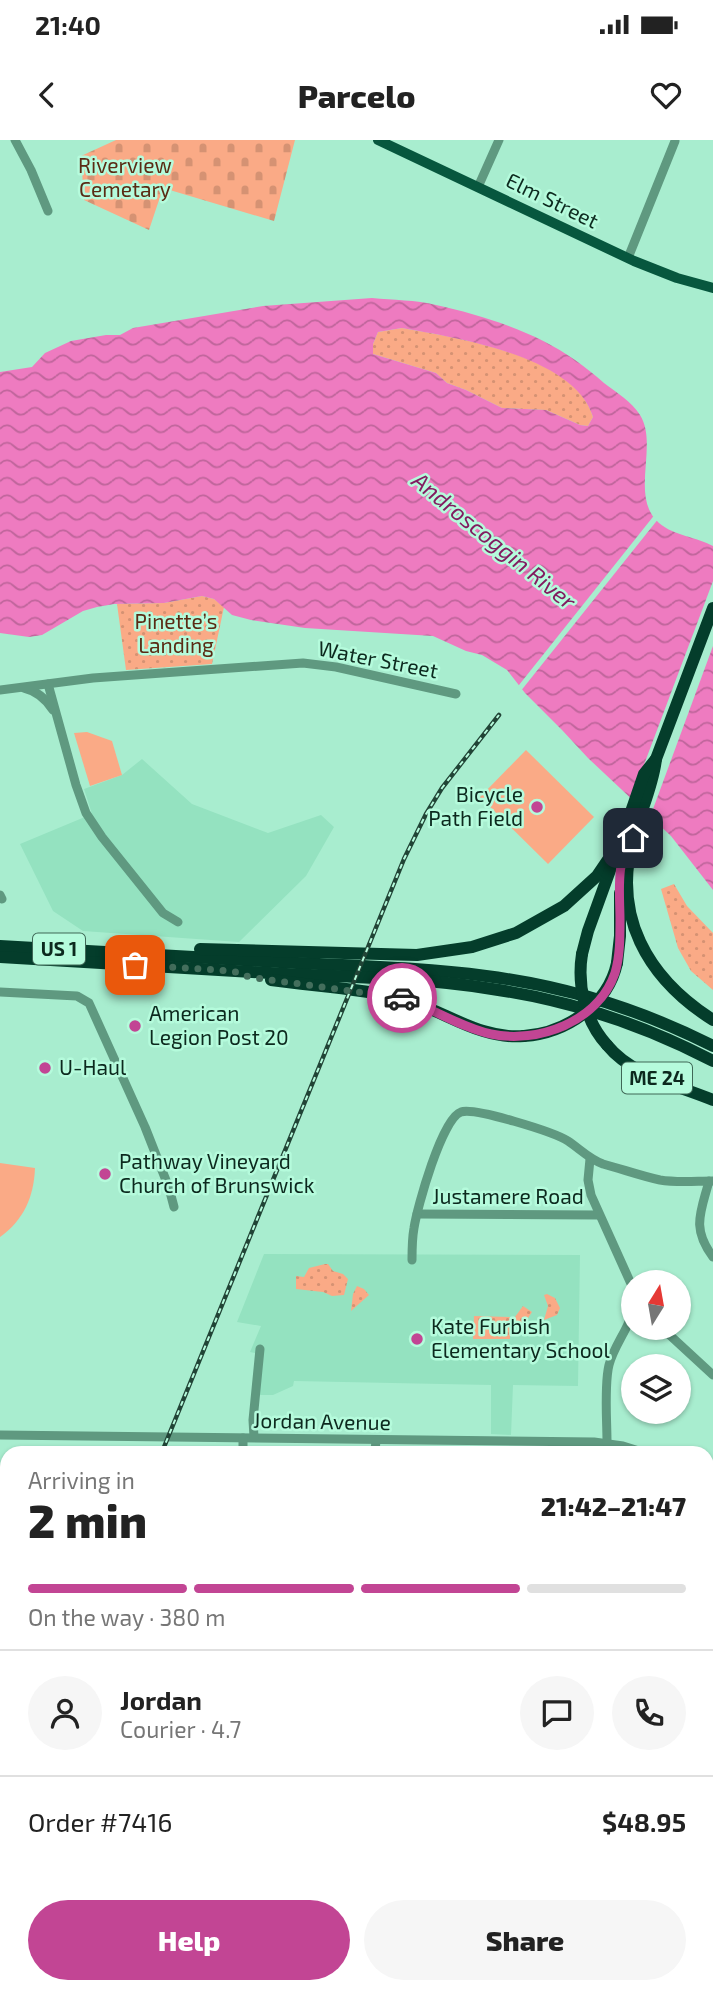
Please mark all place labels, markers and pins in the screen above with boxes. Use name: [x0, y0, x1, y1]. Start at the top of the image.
place label: Bicycle Path Field: [428, 781, 523, 830]
marker: Bicycle Path Field: [529, 799, 545, 815]
pin: [603, 808, 663, 868]
pin: [105, 935, 165, 995]
place label: American Legion Post 20: [149, 1000, 289, 1049]
marker: American Legion Post 20: [127, 1018, 143, 1034]
place label: U-Haul: [59, 1054, 127, 1079]
marker: U-Haul: [37, 1060, 53, 1076]
place label: Pathway Vineyard Church of Brunswick: [119, 1148, 315, 1197]
marker: Pathway Vineyard Church of Brunswick: [97, 1166, 113, 1182]
place label: Kate Furbish Elementary School: [431, 1313, 611, 1362]
marker: Kate Furbish Elementary School: [409, 1331, 425, 1347]

